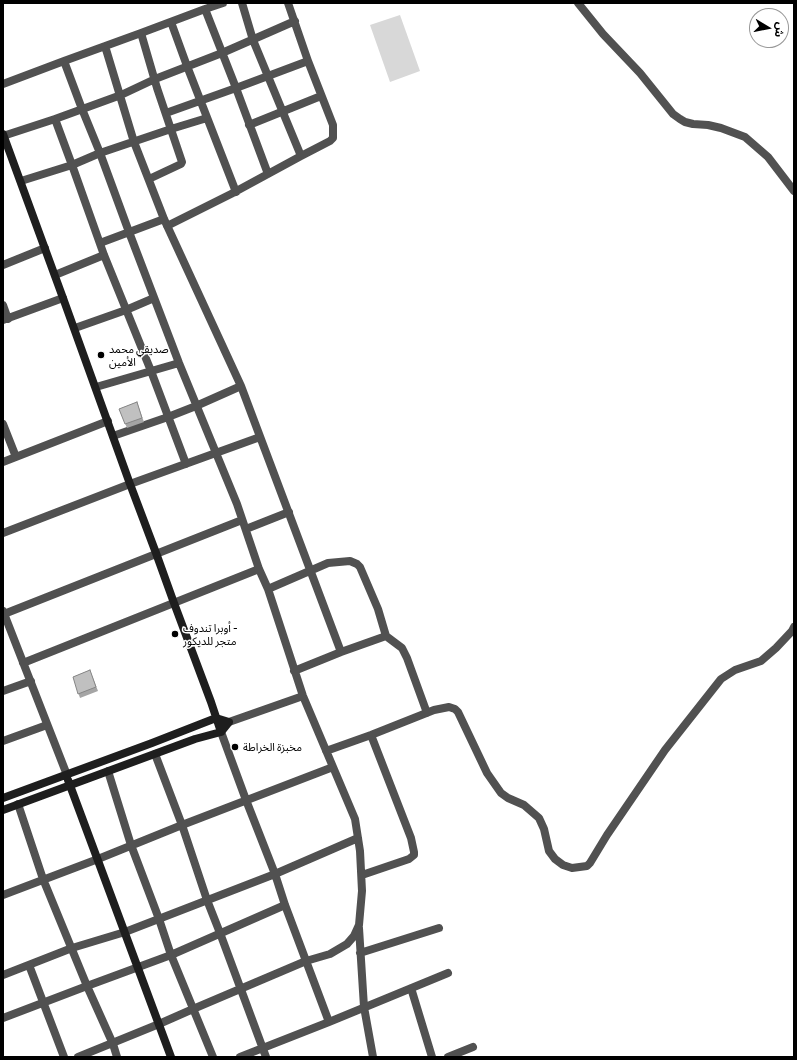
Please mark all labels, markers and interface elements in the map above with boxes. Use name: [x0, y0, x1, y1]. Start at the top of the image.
north arrow: [749, 8, 789, 48]
text: ش: [773, 21, 788, 39]
place label: صديقي محمد الأمين: [109, 342, 169, 368]
marker: صديقي محمد الأمين: [96, 350, 106, 360]
place label: أوبرا تندوف - متجر للديكور: [183, 621, 238, 647]
marker: أوبرا تندوف - متجر للديكور: [170, 629, 180, 639]
place label: مخبزة الخراطة: [243, 740, 302, 754]
marker: مخبزة الخراطة: [230, 742, 240, 752]

